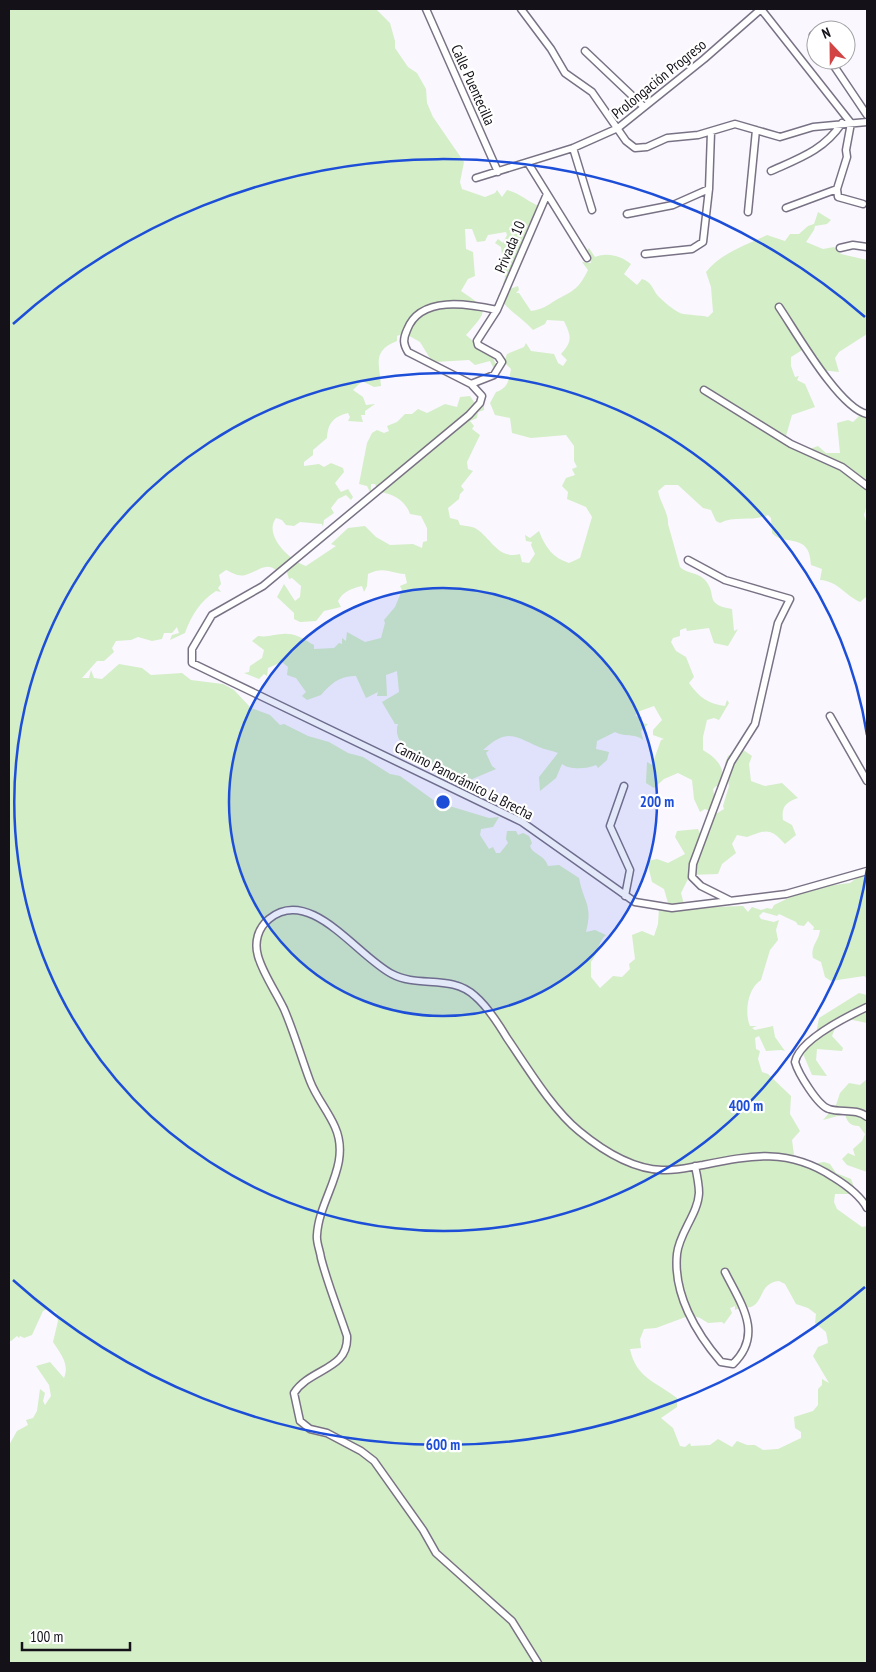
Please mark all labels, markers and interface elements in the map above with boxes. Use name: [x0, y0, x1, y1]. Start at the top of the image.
north arrow: [806, 20, 856, 70]
text: N: [819, 23, 833, 43]
street label: Prolongación Progreso: [608, 35, 710, 123]
street label: Calle Puentecilla: [447, 41, 500, 128]
street label: Privada 10: [490, 218, 529, 276]
street label: Camino Panorámico la Brecha: [392, 737, 537, 824]
text: 200 m: [640, 792, 674, 811]
centre of rings: [434, 793, 452, 811]
text: 400 m: [729, 1096, 763, 1115]
text: 600 m: [426, 1435, 460, 1454]
scale bar: [22, 1620, 130, 1652]
text: 100 m: [30, 1627, 63, 1646]

